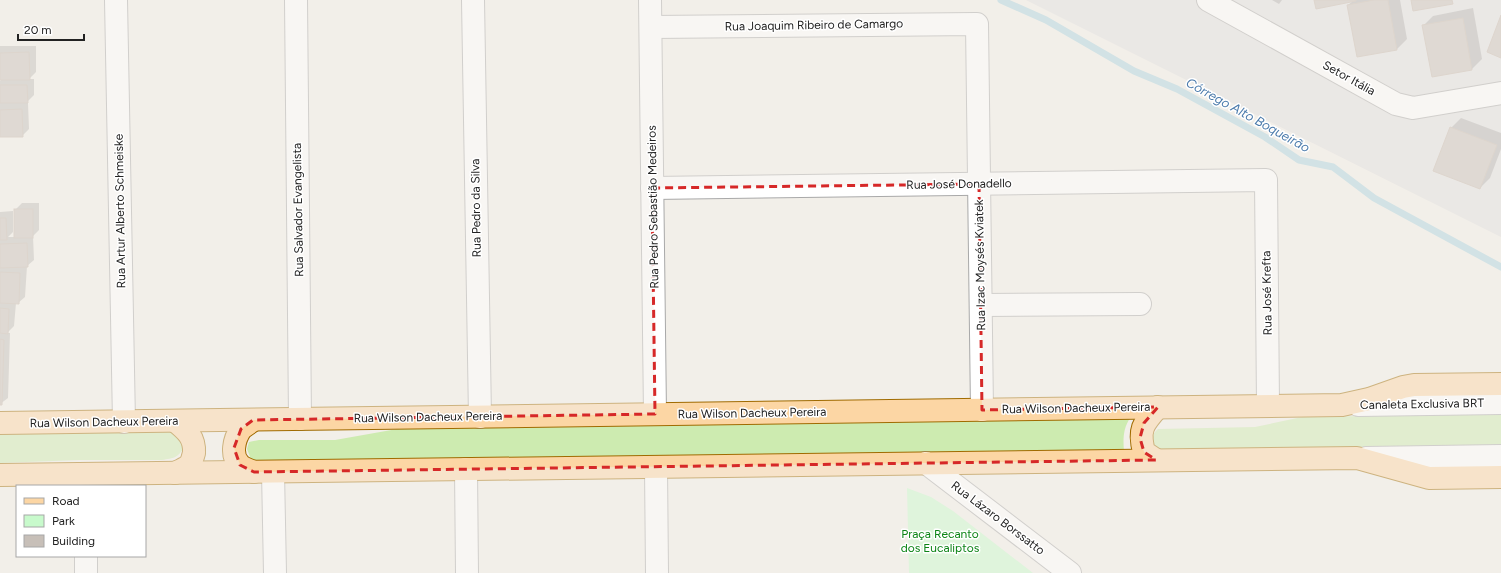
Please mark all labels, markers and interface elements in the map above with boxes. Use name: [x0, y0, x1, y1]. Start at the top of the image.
scale bar: [18, 16, 84, 42]
street label: Rua Joaquim Ribeiro de Camargo: [725, 16, 903, 34]
text: 20 m: [24, 23, 52, 37]
street label: Setor Itália: [1320, 58, 1378, 98]
water label: Córrego Alto Boqueirão: [1184, 75, 1313, 155]
street label: Rua Pedro Sebastião Medeiros: [645, 125, 661, 289]
street label: Rua Artur Alberto Schmeiske: [112, 133, 128, 288]
street label: Rua Salvador Evangelista: [290, 143, 306, 277]
street label: Rua Pedro da Silva: [468, 158, 484, 258]
street label: Rua José Donadello: [906, 176, 1012, 192]
street label: Rua Izac Moysés Kviatek: [972, 199, 988, 331]
street label: Rua José Krefta: [1259, 251, 1275, 335]
street label: Canaleta Exclusiva BRT: [1360, 396, 1484, 412]
street label: Rua Wilson Dacheux Pereira: [1001, 400, 1151, 416]
street label: Rua Wilson Dacheux Pereira: [677, 405, 827, 421]
street label: Rua Wilson Dacheux Pereira: [353, 409, 503, 425]
street label: Rua Wilson Dacheux Pereira: [29, 414, 179, 430]
street label: Rua Lázaro Borssatto: [949, 478, 1047, 558]
legend: [16, 485, 146, 557]
text: Road: [52, 494, 80, 508]
text: Park: [52, 514, 75, 528]
park label: Praça Recanto dos Eucaliptos: [901, 527, 980, 555]
text: Building: [52, 534, 95, 548]

